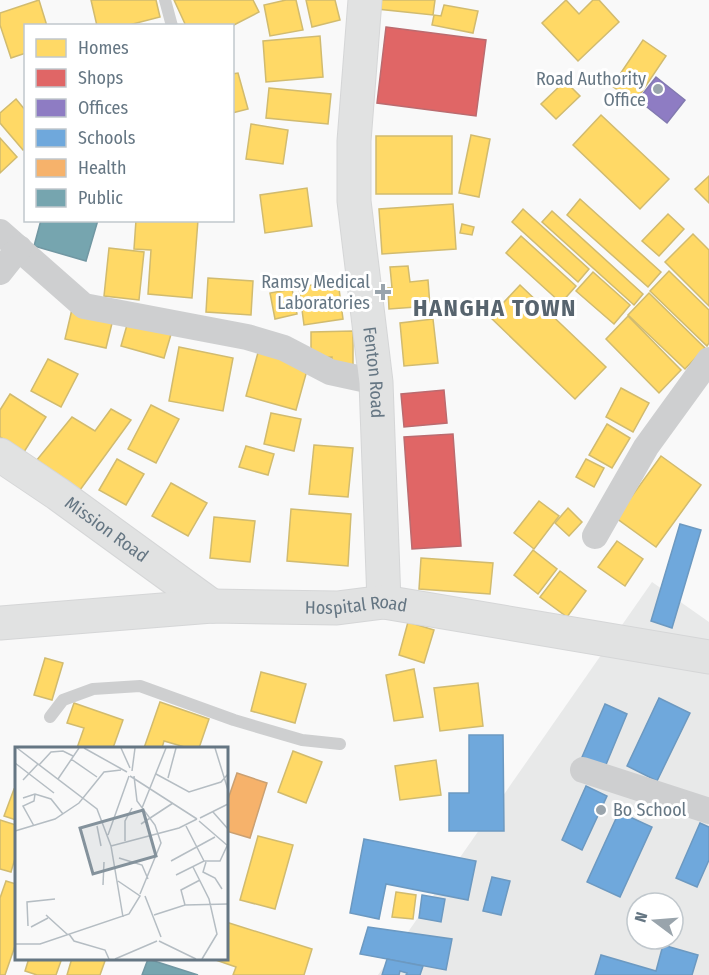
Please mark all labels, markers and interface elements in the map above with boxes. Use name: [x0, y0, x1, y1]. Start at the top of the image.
legend: [24, 24, 234, 222]
text: Homes: [78, 37, 129, 59]
text: Shops: [78, 67, 123, 89]
place label: Road Authority Office: [536, 68, 646, 111]
marker: Road Authority Office: [651, 82, 665, 96]
text: Offices: [78, 97, 128, 119]
text: Schools: [78, 127, 136, 149]
text: Health: [78, 157, 126, 179]
text: Public: [78, 187, 123, 209]
place label: Ramsy Medical Laboratories: [261, 271, 370, 314]
marker: Ramsy Medical Laboratories: [374, 283, 392, 301]
district label: HANGHA TOWN: [413, 294, 577, 322]
street label: Fenton Road: [358, 325, 388, 419]
street label: Mission Road: [61, 492, 153, 567]
street label: Hospital Road: [305, 590, 409, 619]
inset map: [15, 747, 228, 960]
place label: Bo School: [613, 799, 687, 821]
marker: Bo School: [594, 803, 608, 817]
north arrow: [625, 891, 685, 951]
text: N: [631, 910, 652, 924]

